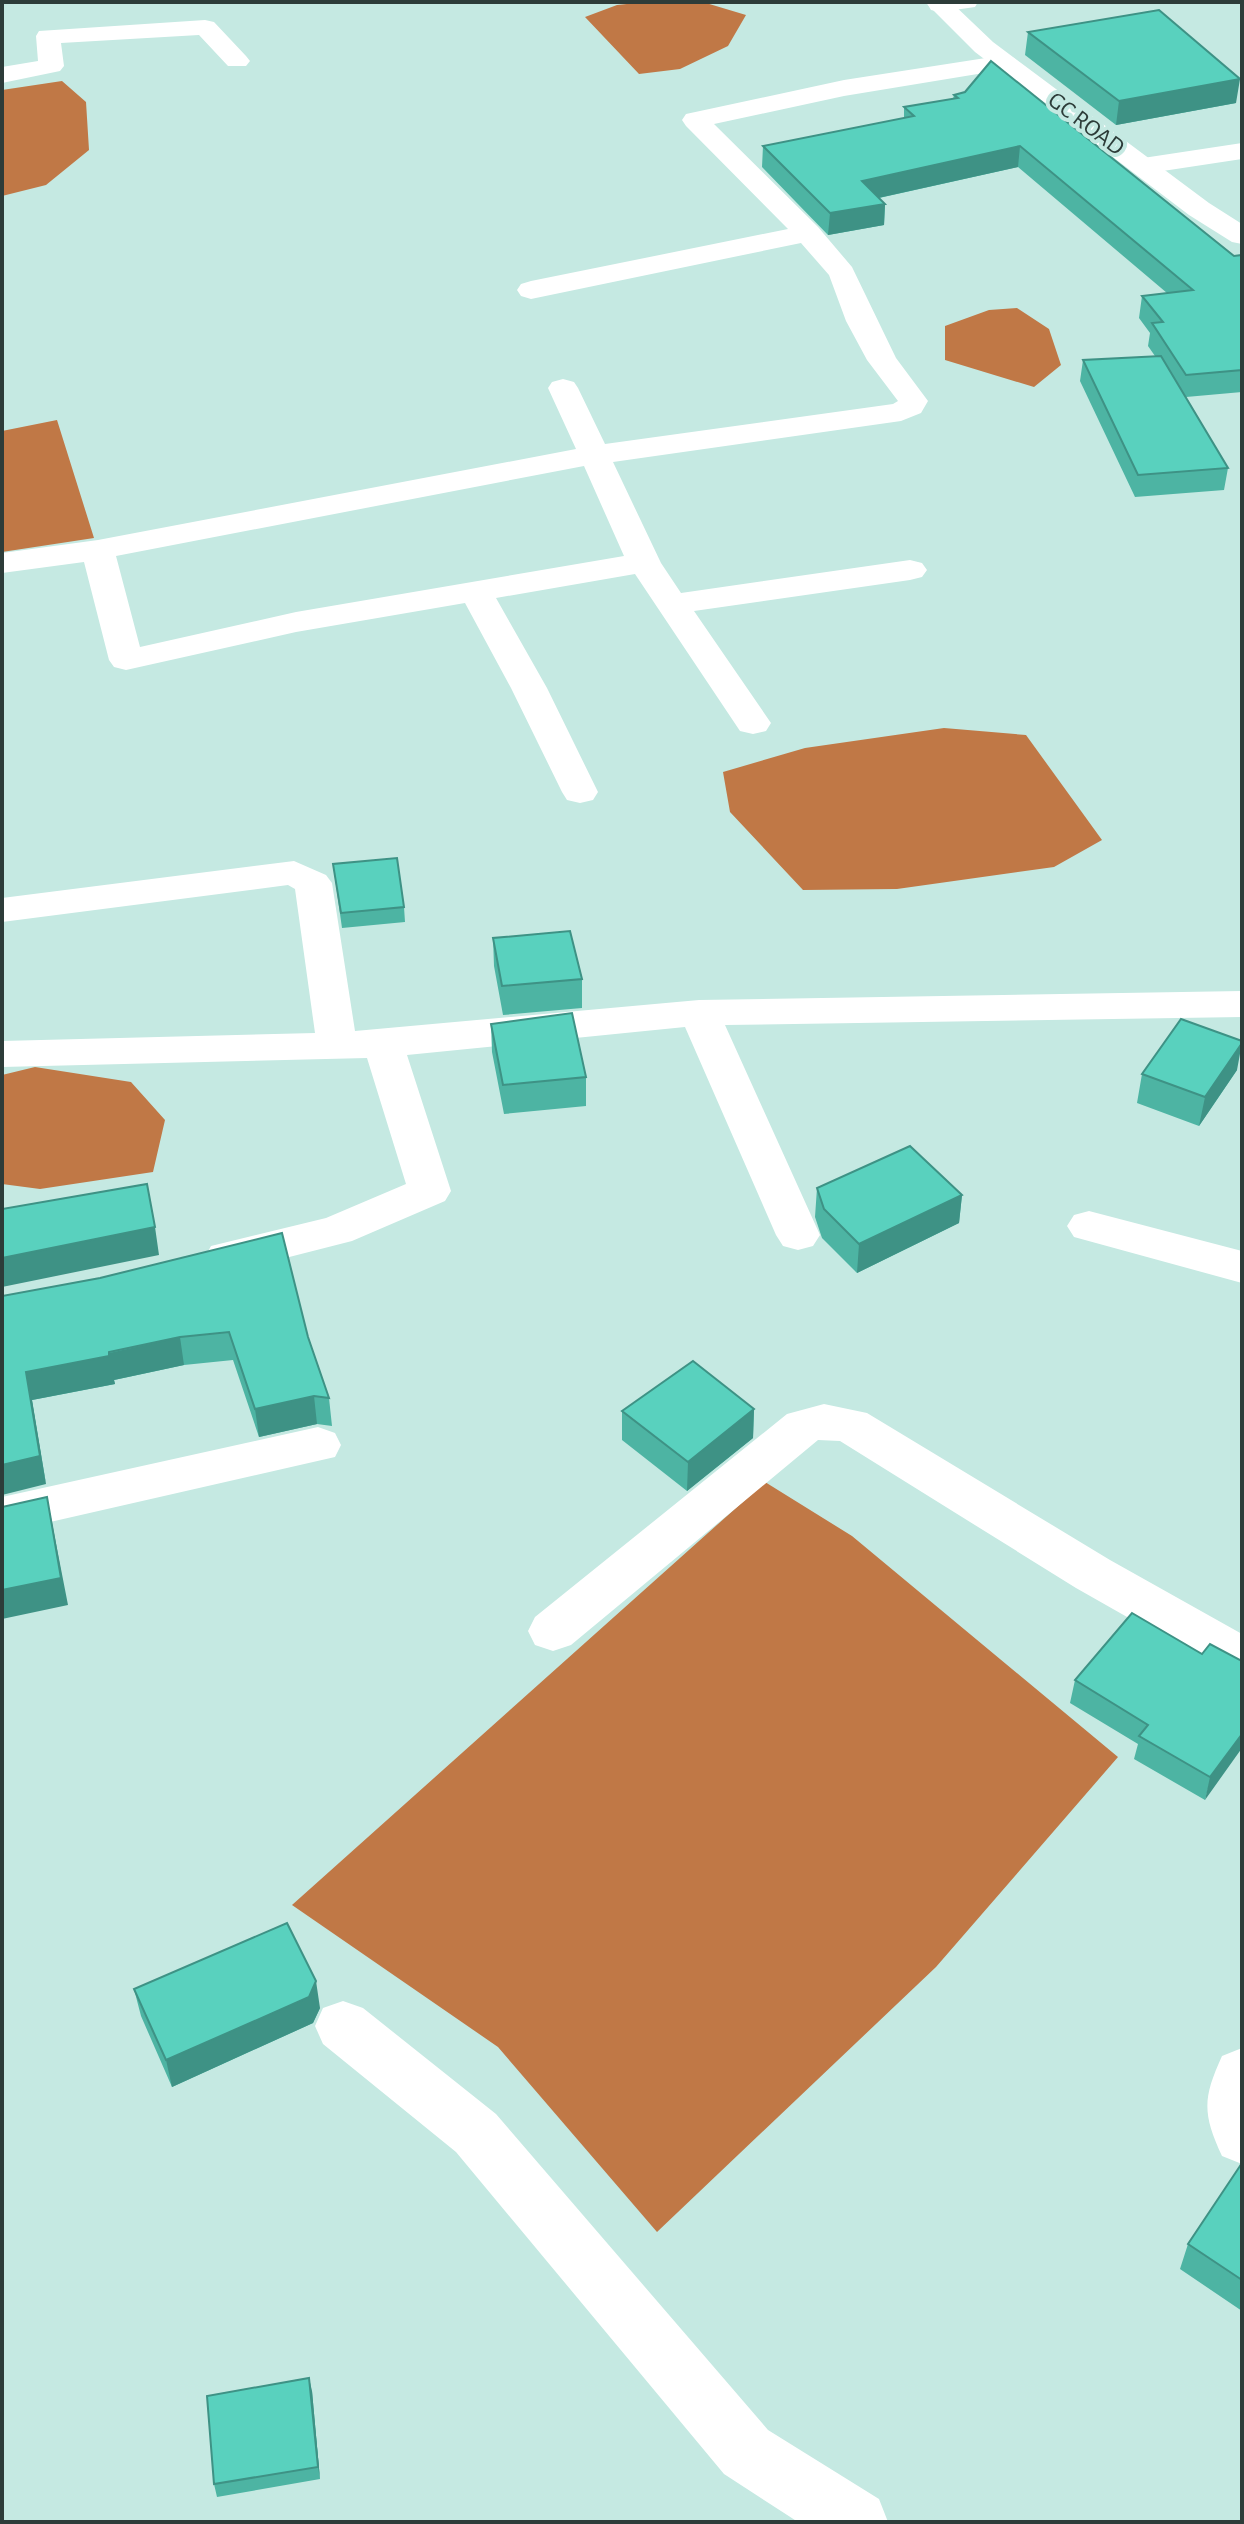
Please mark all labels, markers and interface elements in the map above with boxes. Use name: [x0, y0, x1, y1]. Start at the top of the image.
street label: GC ROAD: [1044, 88, 1128, 160]

